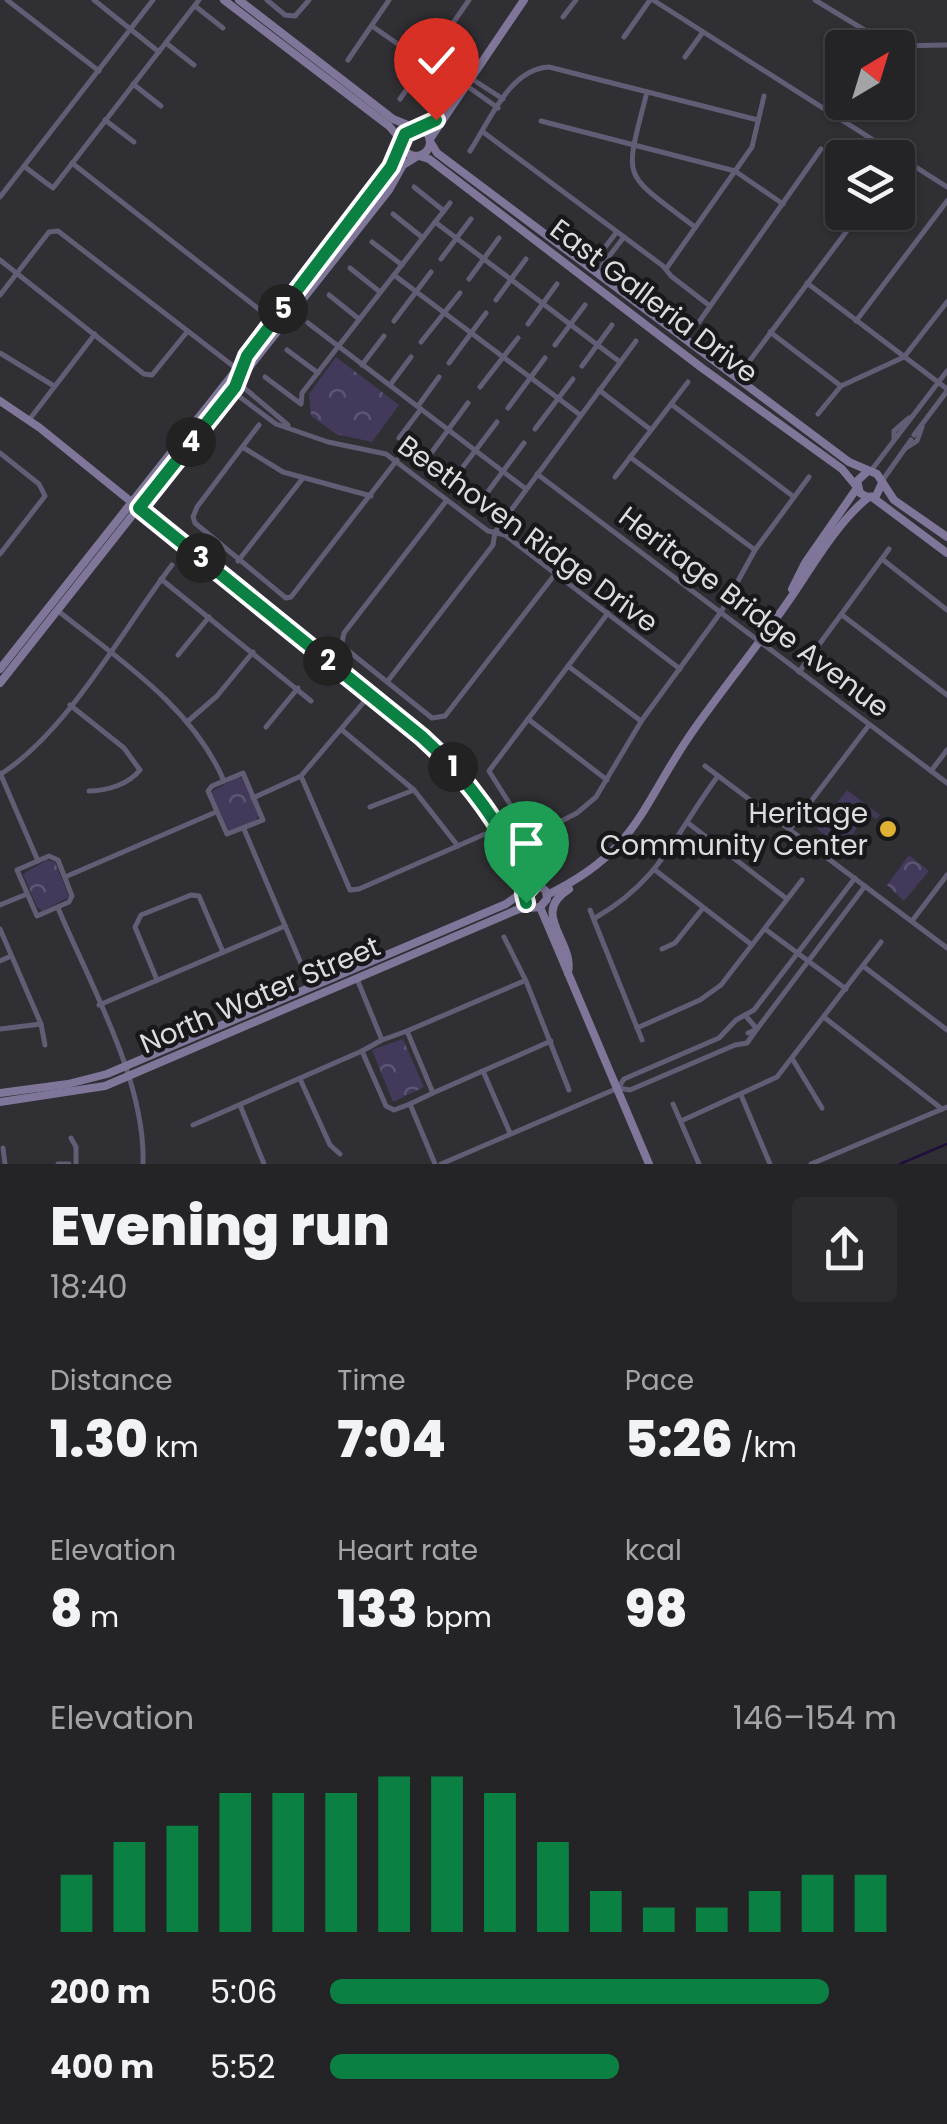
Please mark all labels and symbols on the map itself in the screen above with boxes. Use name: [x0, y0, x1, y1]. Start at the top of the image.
pin: [394, 18, 479, 121]
north arrow: [825, 30, 915, 120]
street label: East Galleria Drive: [542, 210, 766, 392]
pin: 5: [258, 284, 308, 334]
pin: 4: [166, 417, 216, 467]
street label: Beethoven Ridge Drive: [390, 426, 666, 642]
street label: Heritage Bridge Avenue: [611, 497, 897, 727]
pin: 3: [176, 533, 226, 583]
pin: 2: [303, 636, 353, 686]
pin: 1: [428, 742, 478, 792]
place label: Heritage Community Center: [600, 794, 868, 865]
pin: [484, 801, 569, 904]
marker: Heritage Community Center: [877, 818, 899, 840]
street label: North Water Street: [134, 927, 386, 1063]

